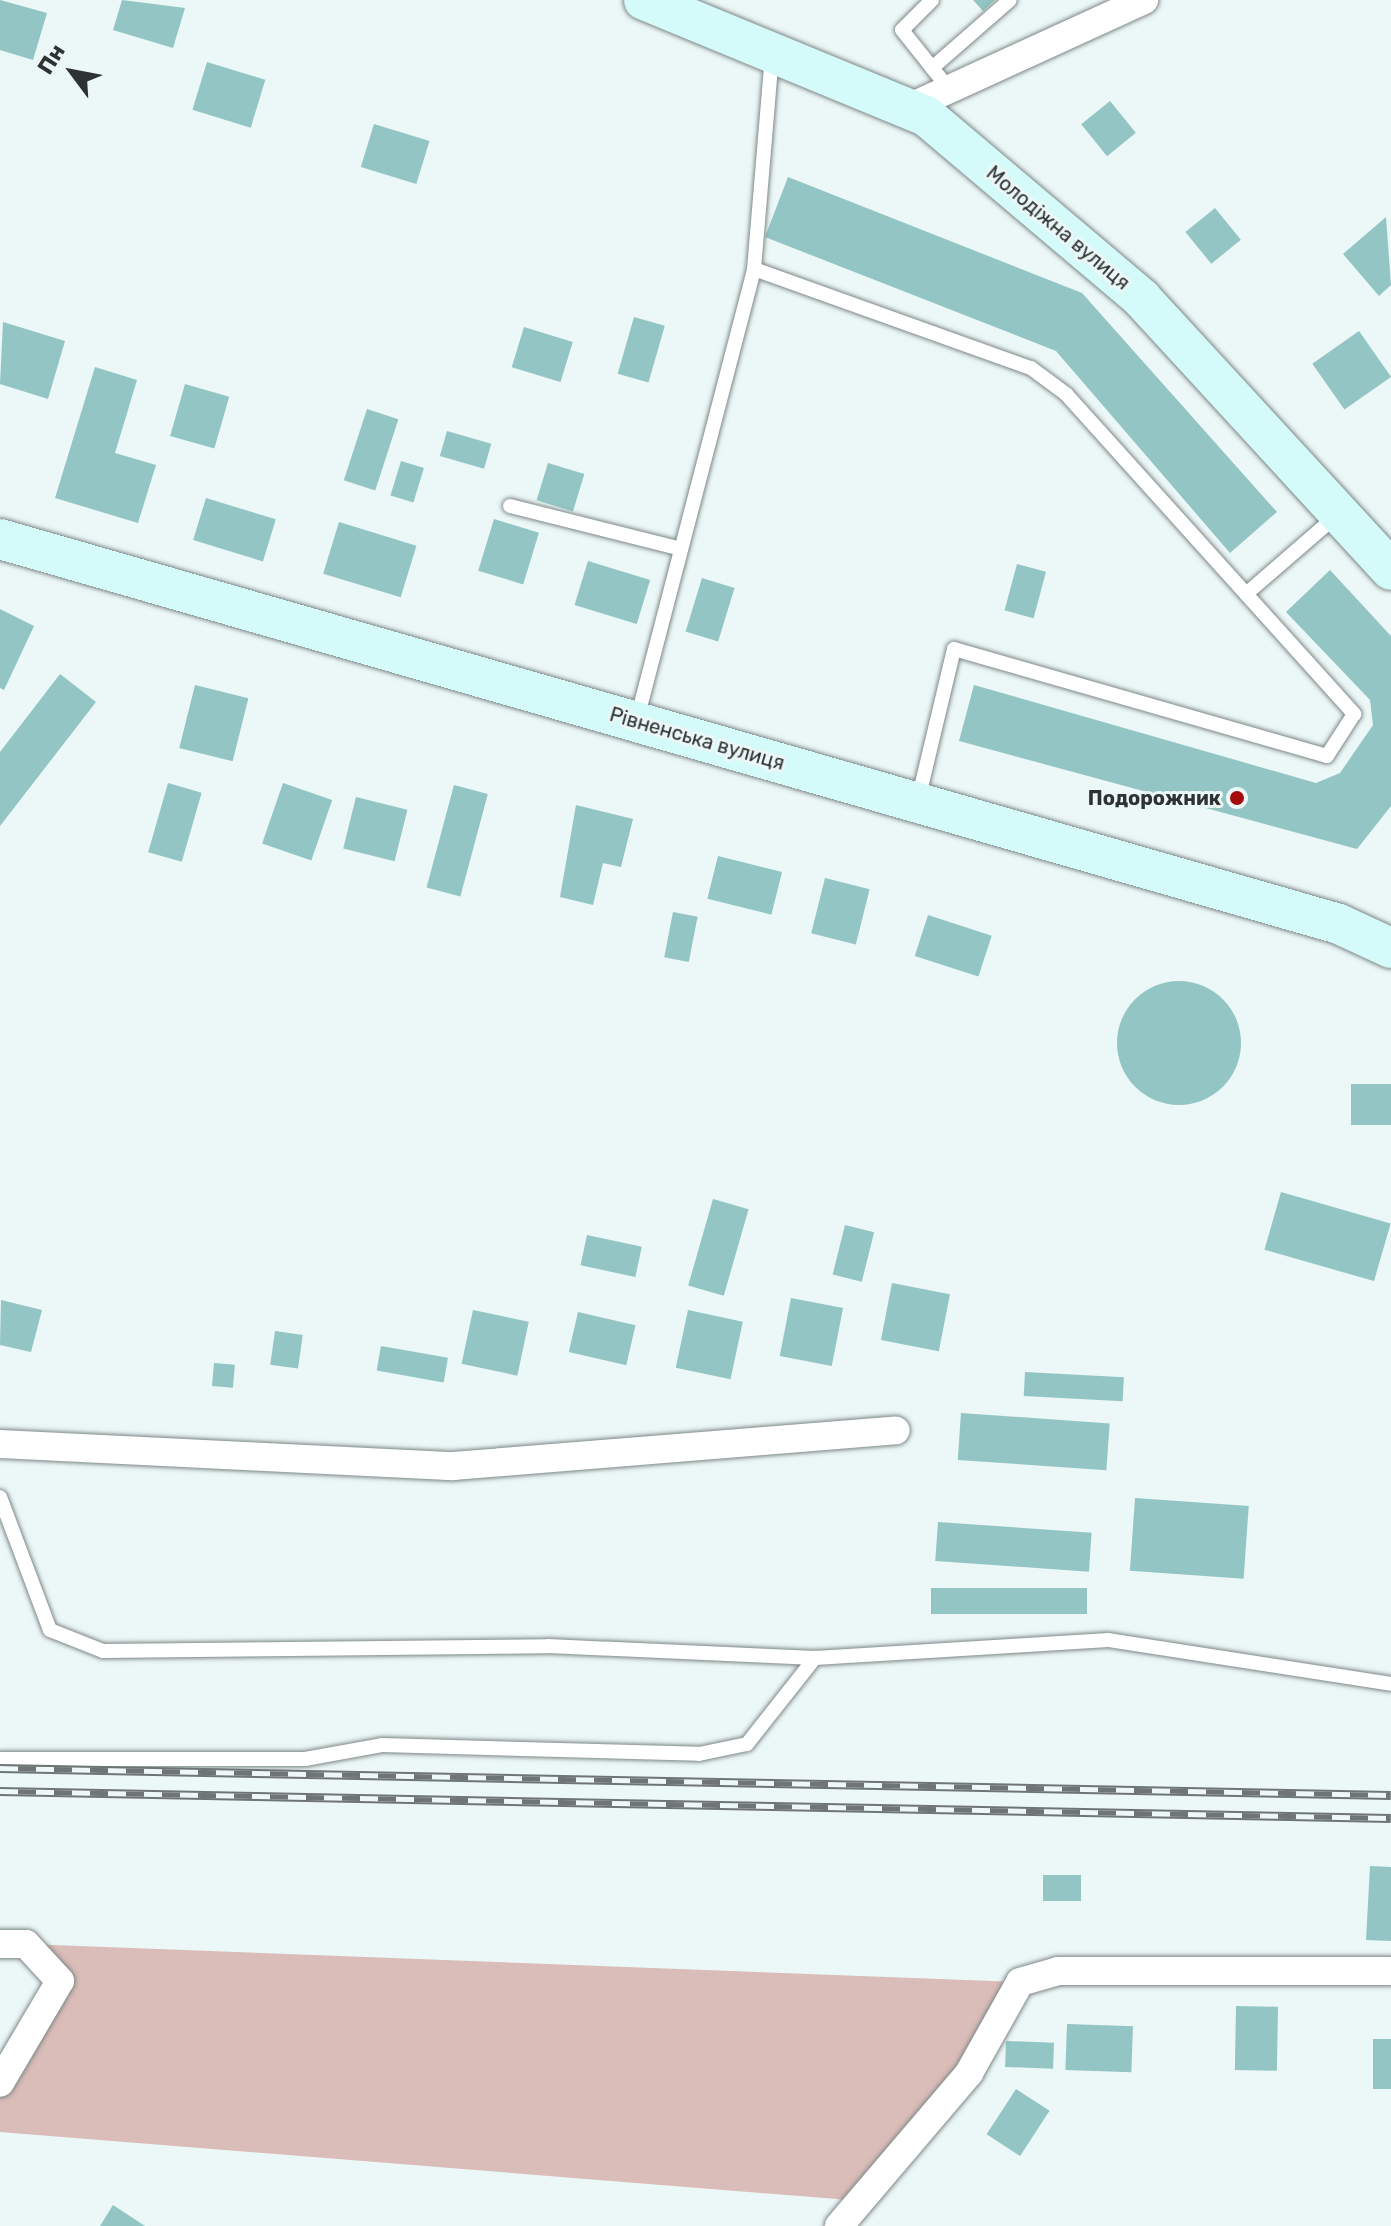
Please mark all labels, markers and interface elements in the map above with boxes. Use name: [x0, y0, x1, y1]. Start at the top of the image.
north arrow: [32, 32, 112, 112]
text: Пн: [32, 39, 71, 79]
street label: Молодіжна вулиця: [981, 161, 1135, 295]
street label: Рівненська вулиця: [607, 703, 787, 775]
place label: Подорожник: [1088, 786, 1221, 810]
marker: Подорожник: [1228, 789, 1246, 807]

